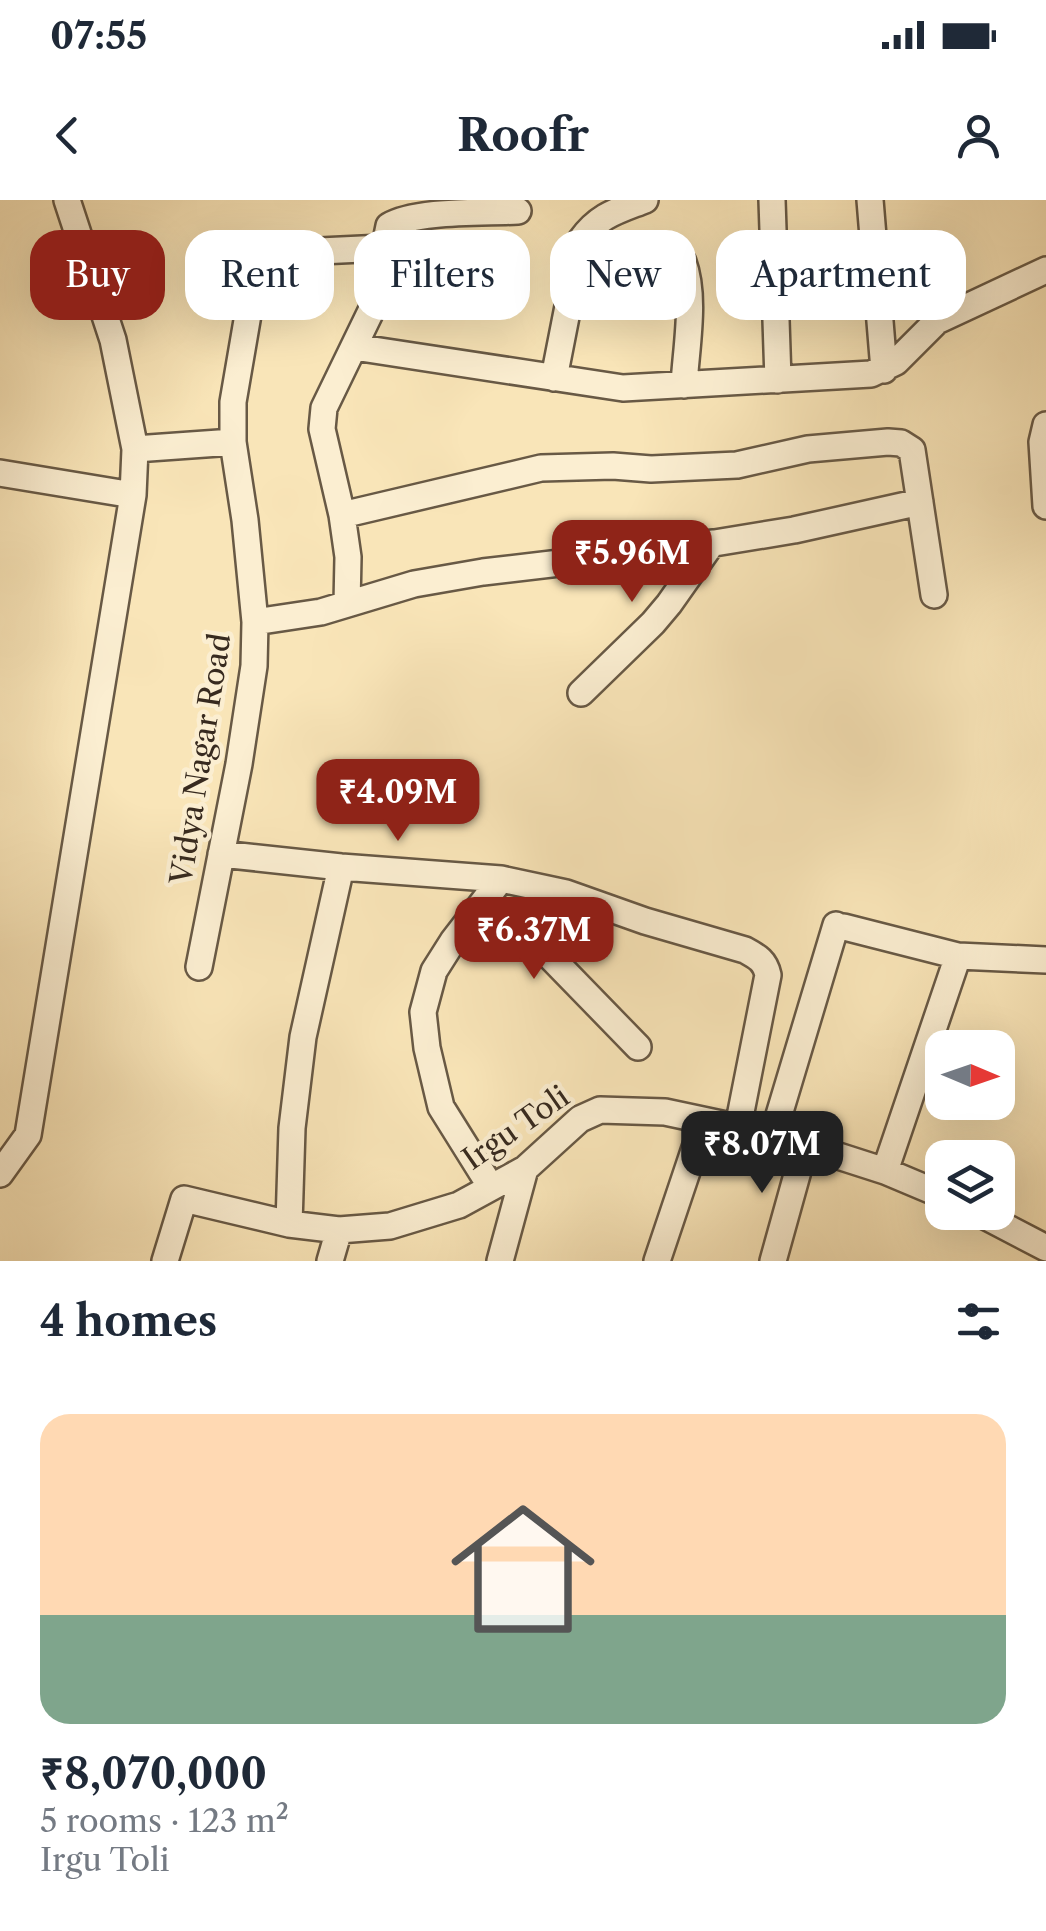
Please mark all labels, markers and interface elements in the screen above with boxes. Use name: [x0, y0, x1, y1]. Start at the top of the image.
text: 07:55: [50, 12, 147, 59]
text: Roofr: [457, 107, 589, 163]
icon: back: [40, 108, 95, 163]
icon: person: [951, 108, 1006, 163]
chip: Buy: [30, 230, 165, 320]
chip: Rent: [185, 230, 334, 320]
chip: Filters: [354, 230, 530, 320]
chip: New: [550, 230, 696, 320]
chip: Apartment: [716, 230, 966, 320]
pin: ₹5.96M: [551, 520, 713, 605]
text: ₹5.96M: [574, 533, 690, 572]
street label: Vidya Nagar Road: [162, 631, 239, 888]
pin: ₹4.09M: [317, 759, 479, 844]
text: ₹4.09M: [338, 772, 458, 811]
pin: ₹6.37M: [453, 897, 615, 982]
text: ₹6.37M: [476, 910, 592, 949]
north arrow: [925, 1030, 1015, 1120]
map controls: [925, 1030, 1015, 1230]
street label: Irgu Toli: [455, 1078, 576, 1178]
pin: ₹8.07M: [681, 1111, 843, 1196]
text: ₹8.07M: [703, 1124, 821, 1163]
button: layers: [925, 1140, 1015, 1230]
icon: filters: [951, 1294, 1006, 1349]
text: 4 homes: [40, 1295, 217, 1347]
icon: home: [433, 1479, 613, 1659]
text: ₹8,070,000: [40, 1748, 267, 1800]
text: 5 rooms · 123 m²: [40, 1801, 289, 1840]
text: Irgu Toli: [40, 1840, 169, 1879]

